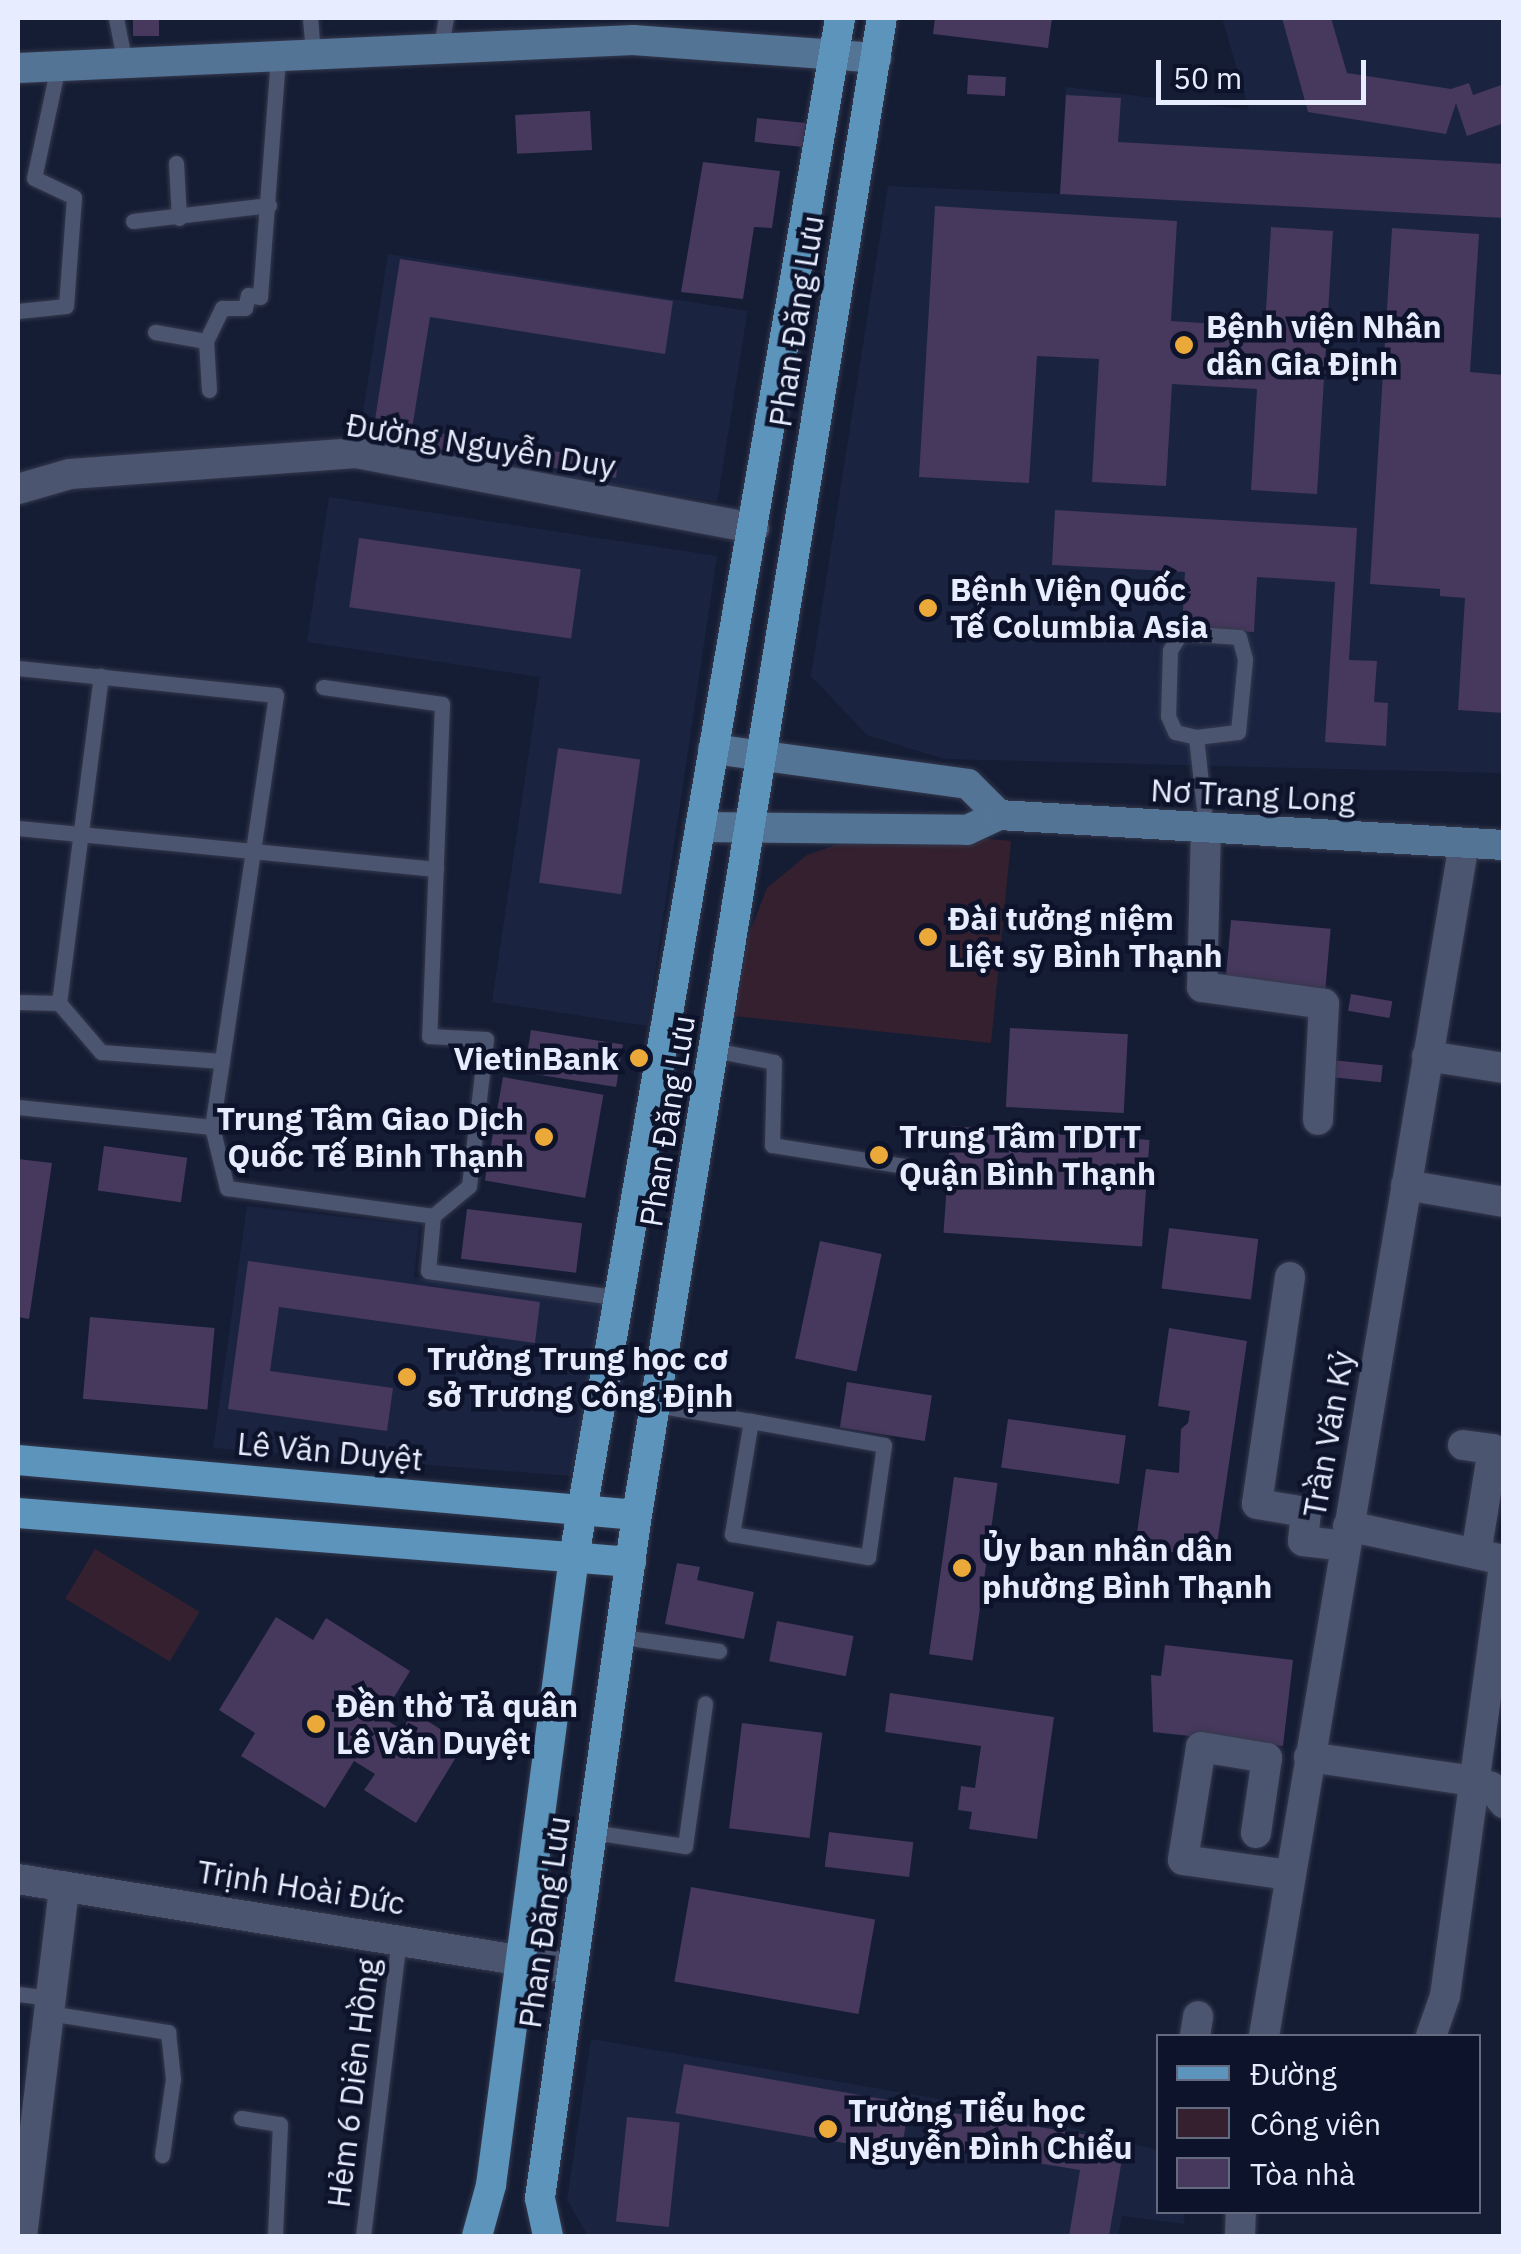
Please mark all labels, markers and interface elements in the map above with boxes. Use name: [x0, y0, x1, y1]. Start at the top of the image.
scale bar: [1161, 40, 1371, 102]
text: 50 m: [1173, 58, 1242, 97]
street label: Phan Đăng Lưu: [760, 212, 832, 430]
place label: Bệnh viện Nhân dân Gia Định: [1206, 308, 1442, 383]
marker: Bệnh viện Nhân dân Gia Định: [1171, 332, 1197, 358]
street label: Đường Nguyễn Duy: [343, 405, 619, 485]
place label: Bệnh Viện Quốc Tế Columbia Asia: [950, 571, 1208, 646]
marker: Bệnh Viện Quốc Tế Columbia Asia: [915, 595, 941, 621]
street label: Nơ Trang Long: [1150, 770, 1356, 820]
place label: Đài tưởng niệm Liệt sỹ Bình Thạnh: [948, 900, 1223, 975]
marker: Đài tưởng niệm Liệt sỹ Bình Thạnh: [917, 926, 939, 948]
street label: Phan Đăng Lưu: [631, 1012, 703, 1230]
place label: VietinBank: [453, 1039, 619, 1077]
marker: VietinBank: [628, 1047, 650, 1069]
place label: Trung Tâm Giao Dịch Quốc Tế Binh Thạnh: [217, 1100, 524, 1175]
place label: Trung Tâm TDTT Quận Bình Thạnh: [899, 1118, 1156, 1193]
marker: Trung Tâm Giao Dịch Quốc Tế Binh Thạnh: [533, 1126, 555, 1148]
marker: Trung Tâm TDTT Quận Bình Thạnh: [868, 1144, 890, 1166]
place label: Trường Trung học cơ sở Trương Công Định: [427, 1340, 733, 1415]
street label: Trần Văn Kỷ: [1294, 1348, 1362, 1520]
marker: Trường Trung học cơ sở Trương Công Định: [396, 1366, 418, 1388]
street label: Lê Văn Duyệt: [235, 1424, 425, 1478]
place label: Ủy ban nhân dân phường Bình Thạnh: [982, 1531, 1272, 1606]
marker: Ủy ban nhân dân phường Bình Thạnh: [951, 1557, 973, 1579]
place label: Đền thờ Tả quân Lê Văn Duyệt: [336, 1687, 578, 1762]
marker: Đền thờ Tả quân Lê Văn Duyệt: [305, 1713, 327, 1735]
street label: Phan Đăng Lưu: [510, 1814, 578, 2030]
street label: Trịnh Hoài Đức: [195, 1852, 407, 1922]
street label: Hẻm 6 Diên Hồng: [319, 1956, 387, 2210]
legend: [1156, 2034, 1481, 2214]
text: Đường: [1250, 2054, 1337, 2093]
place label: Trường Tiểu học Nguyễn Đình Chiểu: [848, 2092, 1133, 2167]
text: Công viên: [1250, 2104, 1381, 2143]
marker: Trường Tiểu học Nguyễn Đình Chiểu: [817, 2118, 839, 2140]
text: Tòa nhà: [1250, 2154, 1355, 2193]

